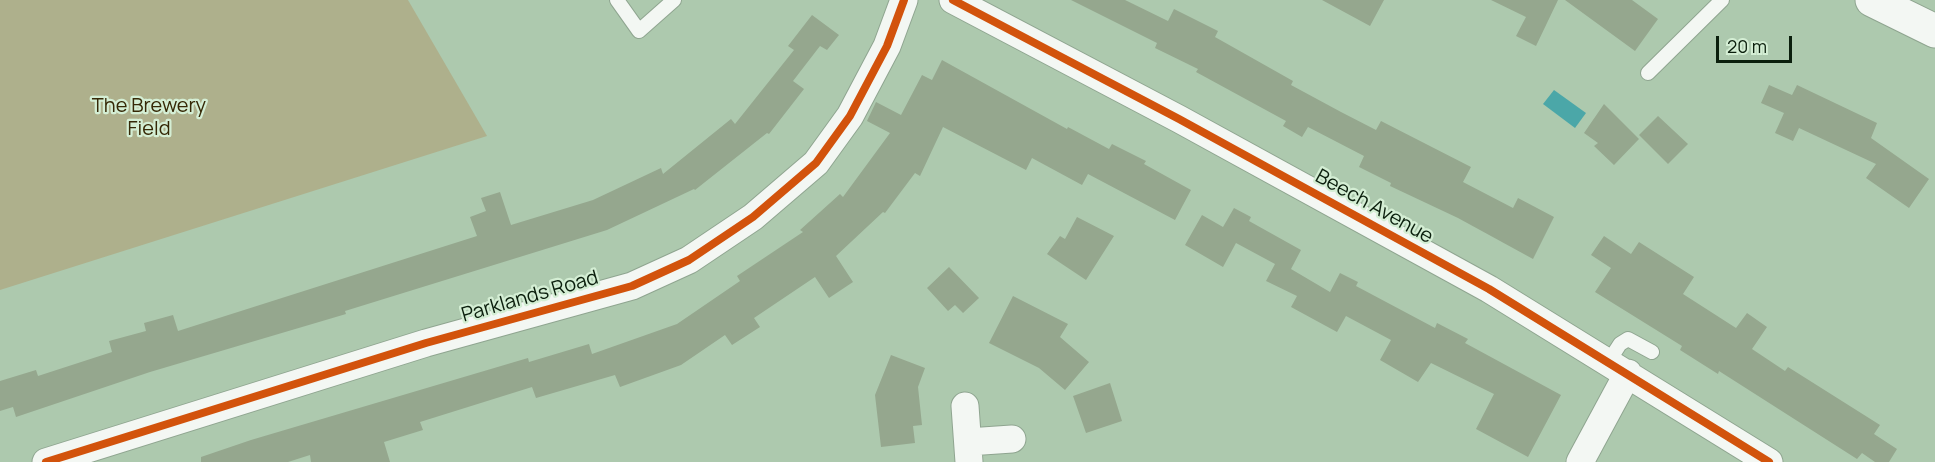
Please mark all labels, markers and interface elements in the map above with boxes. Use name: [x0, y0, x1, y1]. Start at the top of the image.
scale bar: [1719, 24, 1796, 62]
text: 20 m: [1727, 34, 1767, 58]
park label: The Brewery Field: [92, 94, 206, 141]
street label: Beech Avenue: [1311, 165, 1437, 249]
street label: Parklands Road: [459, 266, 601, 328]

